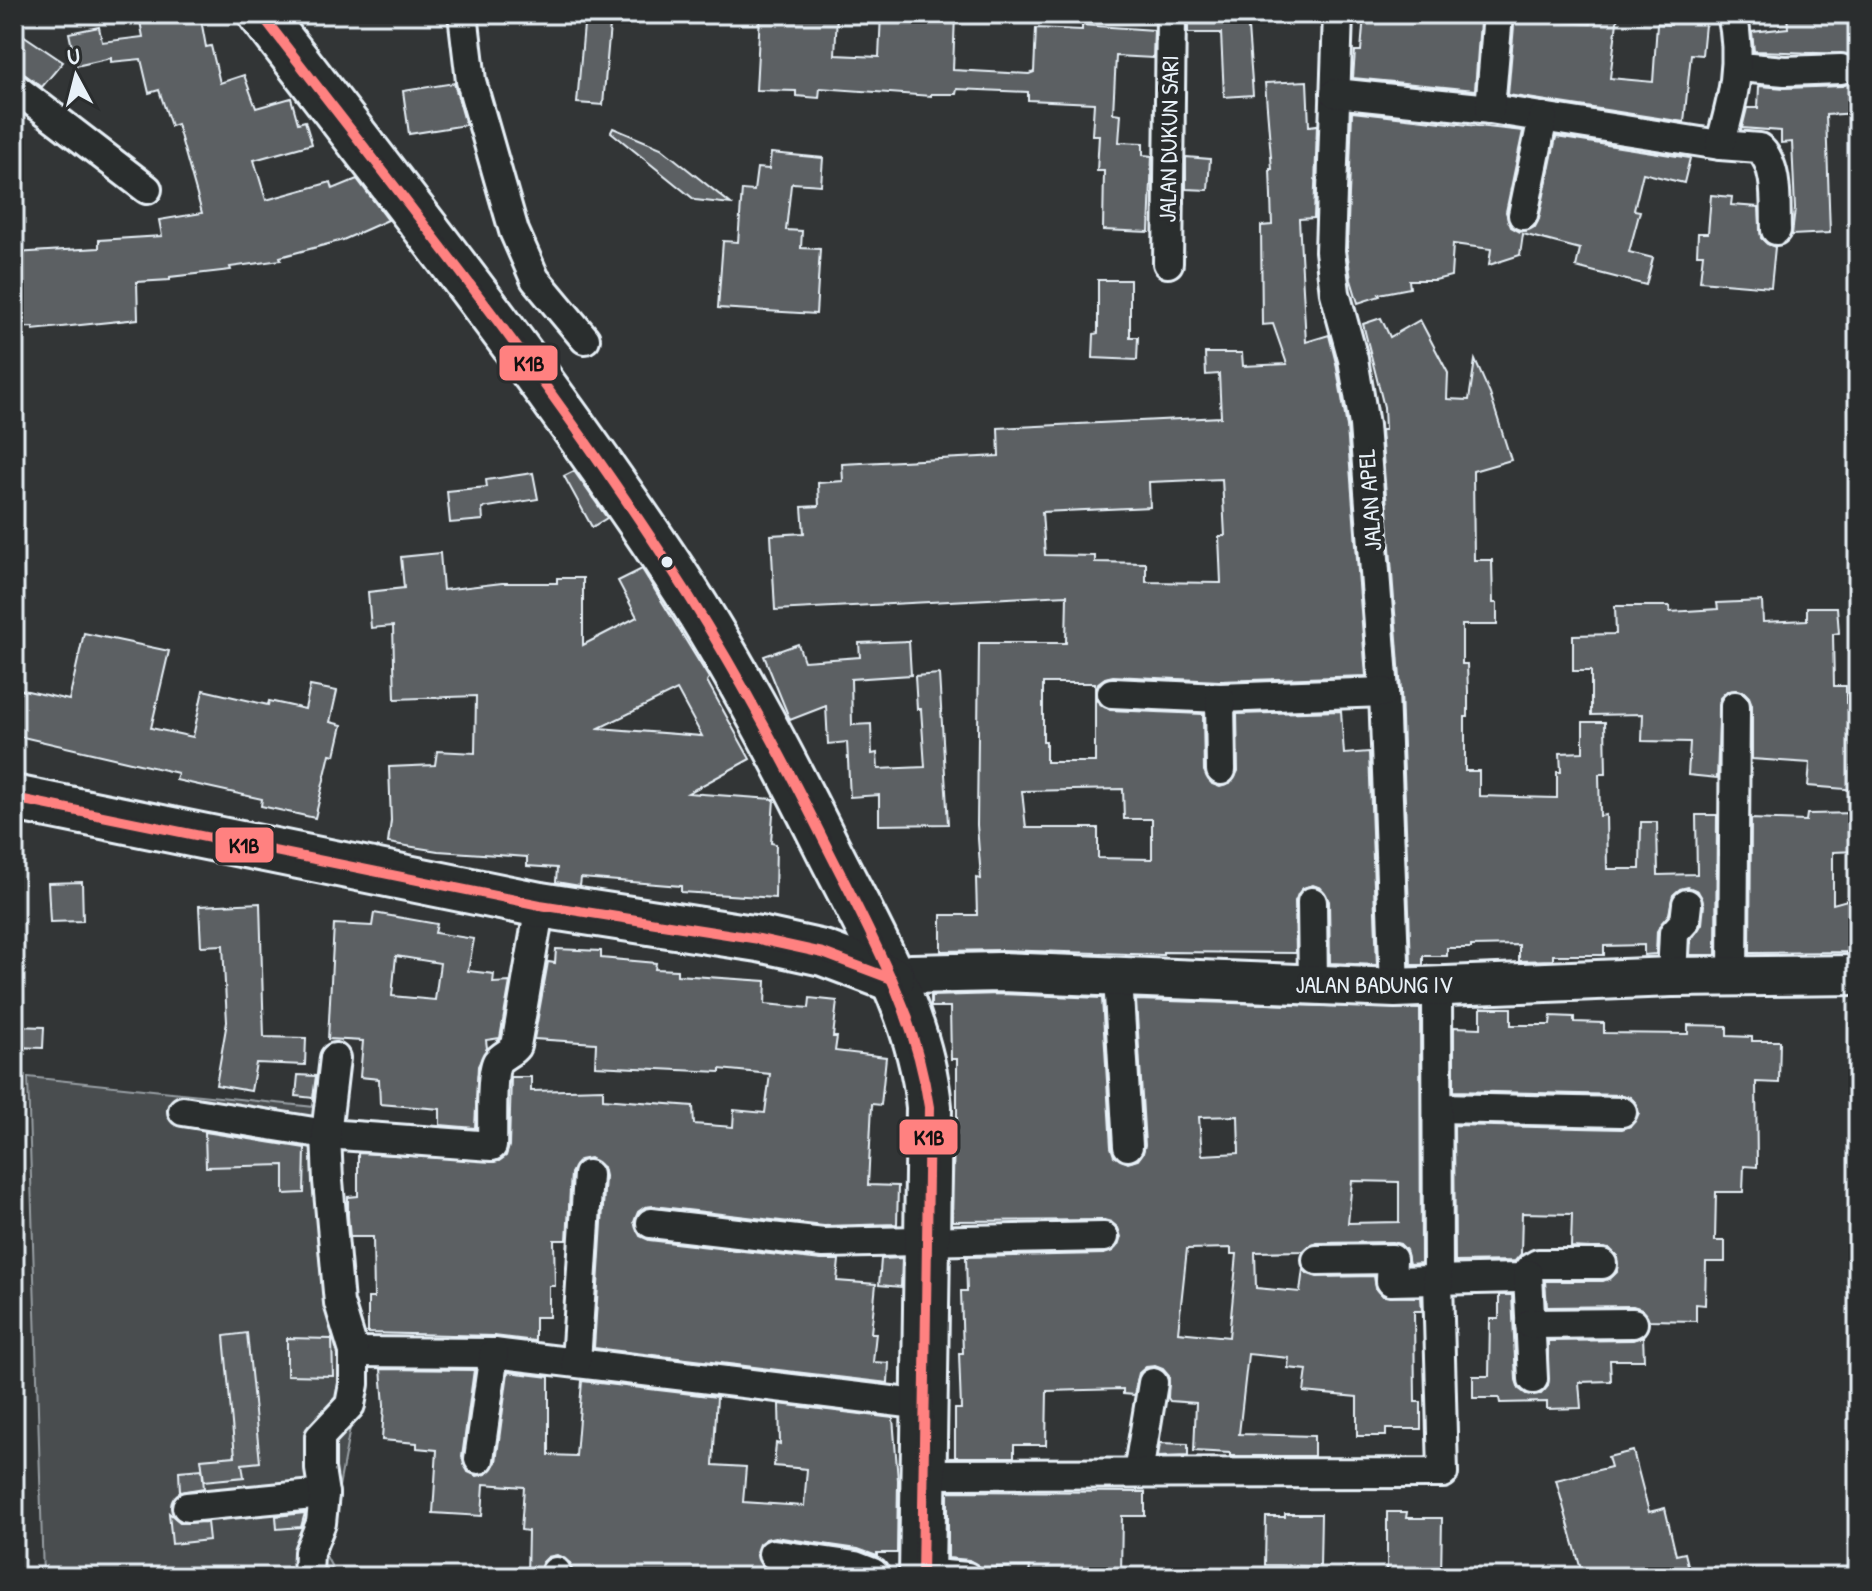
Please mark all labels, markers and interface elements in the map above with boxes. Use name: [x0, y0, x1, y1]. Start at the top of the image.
north arrow: [36, 36, 116, 116]
text: U: [66, 41, 81, 72]
street label: JALAN DUKUN SARI: [1151, 55, 1185, 223]
line badge: K1B: [498, 344, 559, 382]
text: K1B: [514, 348, 544, 378]
street label: JALAN APEL: [1349, 448, 1389, 552]
unlabelled marker: [659, 554, 675, 570]
line badge: K1B: [214, 826, 275, 864]
text: K1B: [229, 830, 259, 860]
street label: JALAN BADUNG IV: [1296, 968, 1453, 1000]
line badge: K1B: [898, 1118, 959, 1156]
text: K1B: [914, 1122, 944, 1152]

